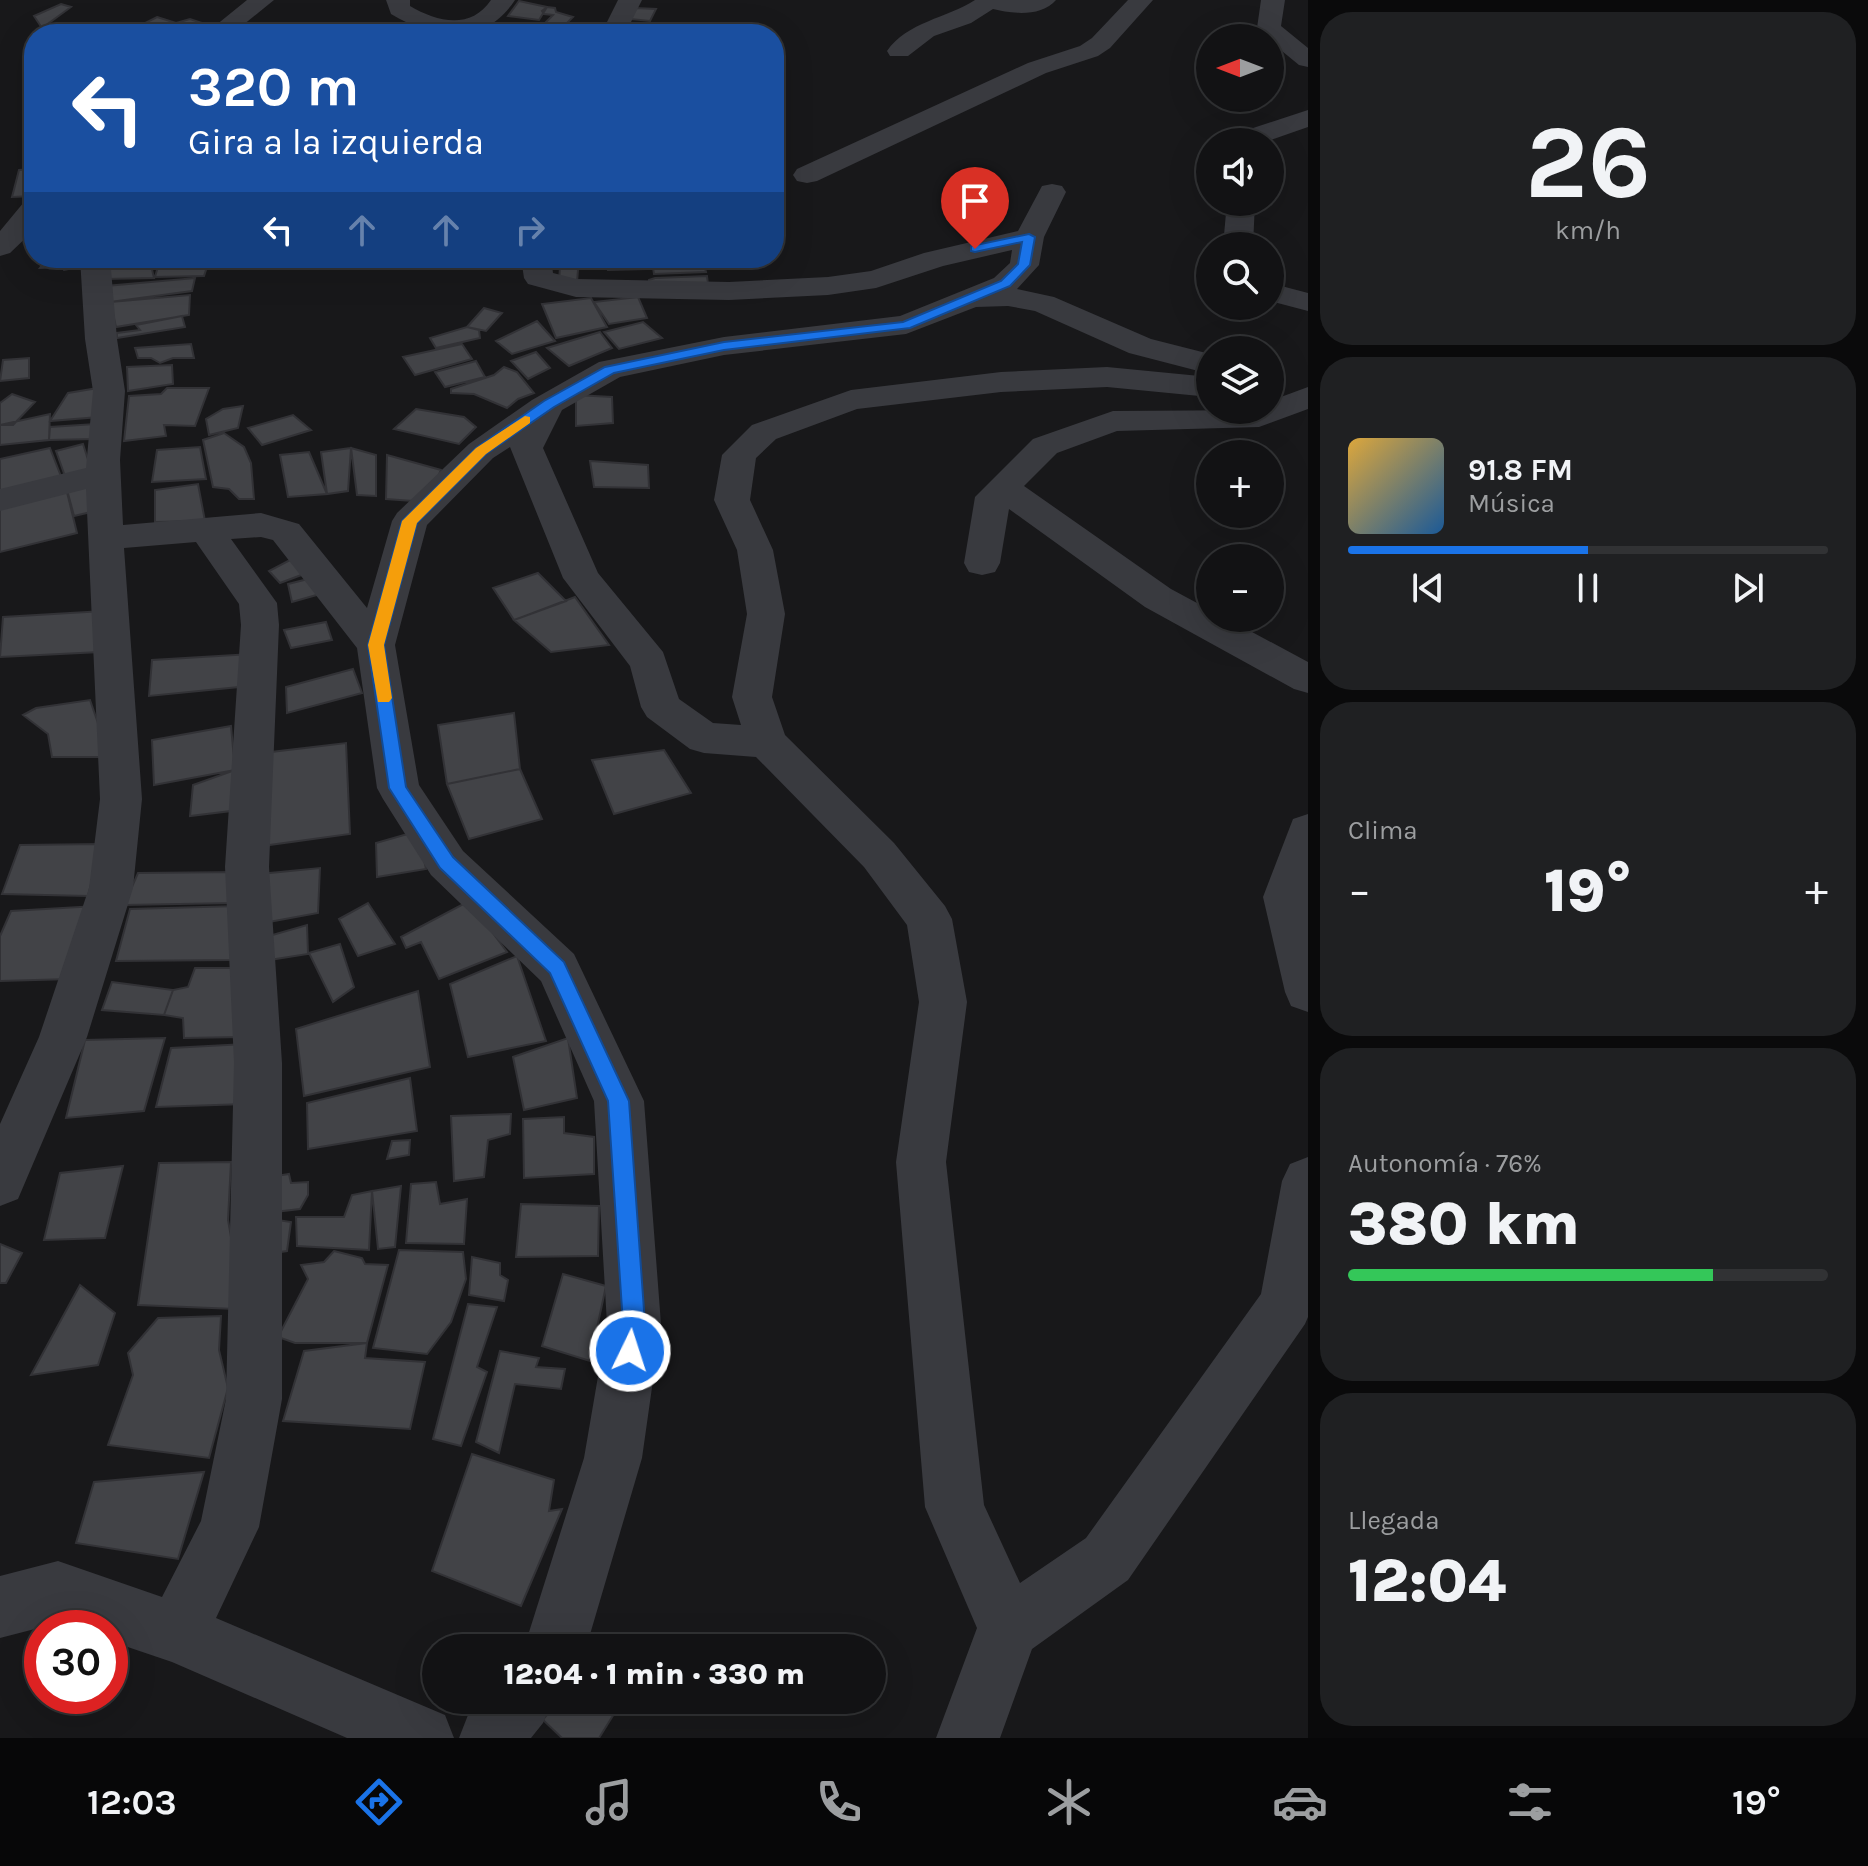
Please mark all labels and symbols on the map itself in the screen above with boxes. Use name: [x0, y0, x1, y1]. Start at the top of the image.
north arrow: [1196, 24, 1284, 112]
pin: [941, 167, 1009, 249]
position arrow: [588, 1309, 672, 1393]
speed limit sign: 30: [24, 1610, 128, 1714]

